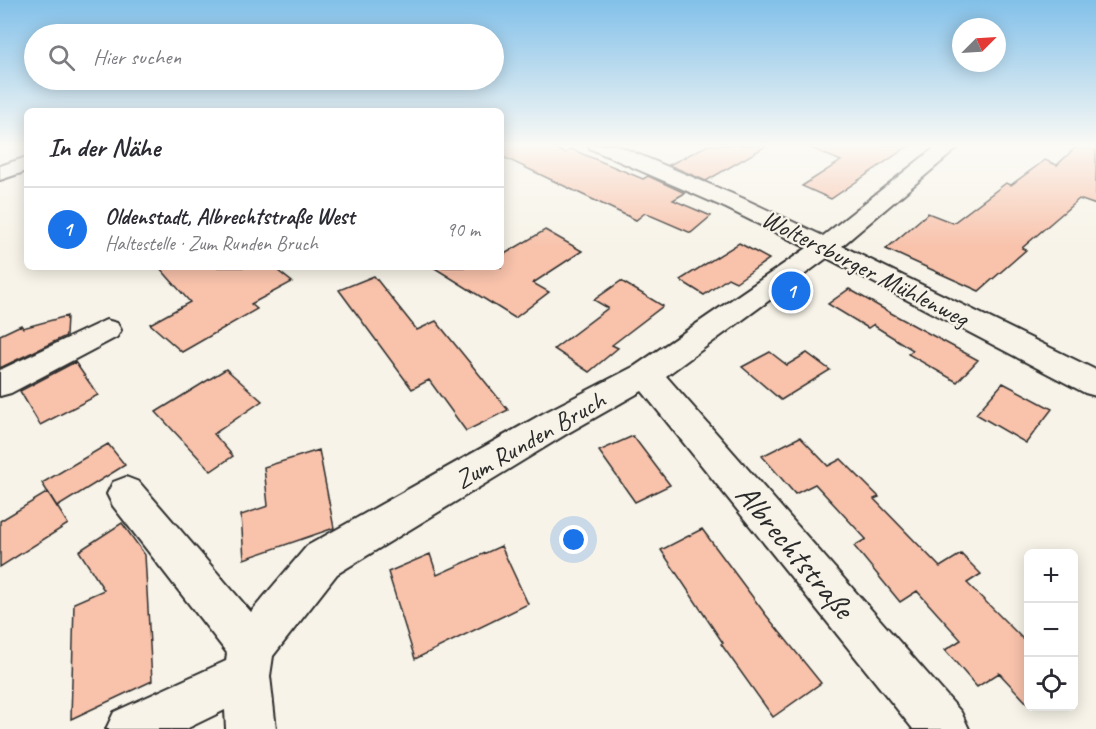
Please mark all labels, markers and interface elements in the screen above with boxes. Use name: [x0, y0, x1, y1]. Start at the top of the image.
north arrow: [952, 18, 1006, 72]
search box: [24, 24, 504, 90]
icon: search: [45, 41, 78, 74]
text: Hier suchen: [93, 43, 181, 71]
text: In der Nähe: [48, 131, 160, 164]
street label: Woltersburger Mühlenweg: [756, 202, 975, 335]
text: Oldenstadt, Albrechtstraße West: [105, 203, 355, 231]
text: 1: [63, 217, 72, 242]
text: 90 m: [446, 217, 480, 242]
text: Haltestelle · Zum Runden Bruch: [105, 231, 318, 256]
pin: 1: [772, 268, 810, 314]
street label: Zum Runden Bruch: [449, 383, 613, 496]
street label: Albrechtstraße: [727, 475, 865, 629]
your location: [559, 525, 588, 554]
map controls: [1024, 549, 1078, 711]
button: +: [1024, 549, 1078, 603]
button: −: [1024, 603, 1078, 657]
button: locate: [1024, 657, 1078, 711]

